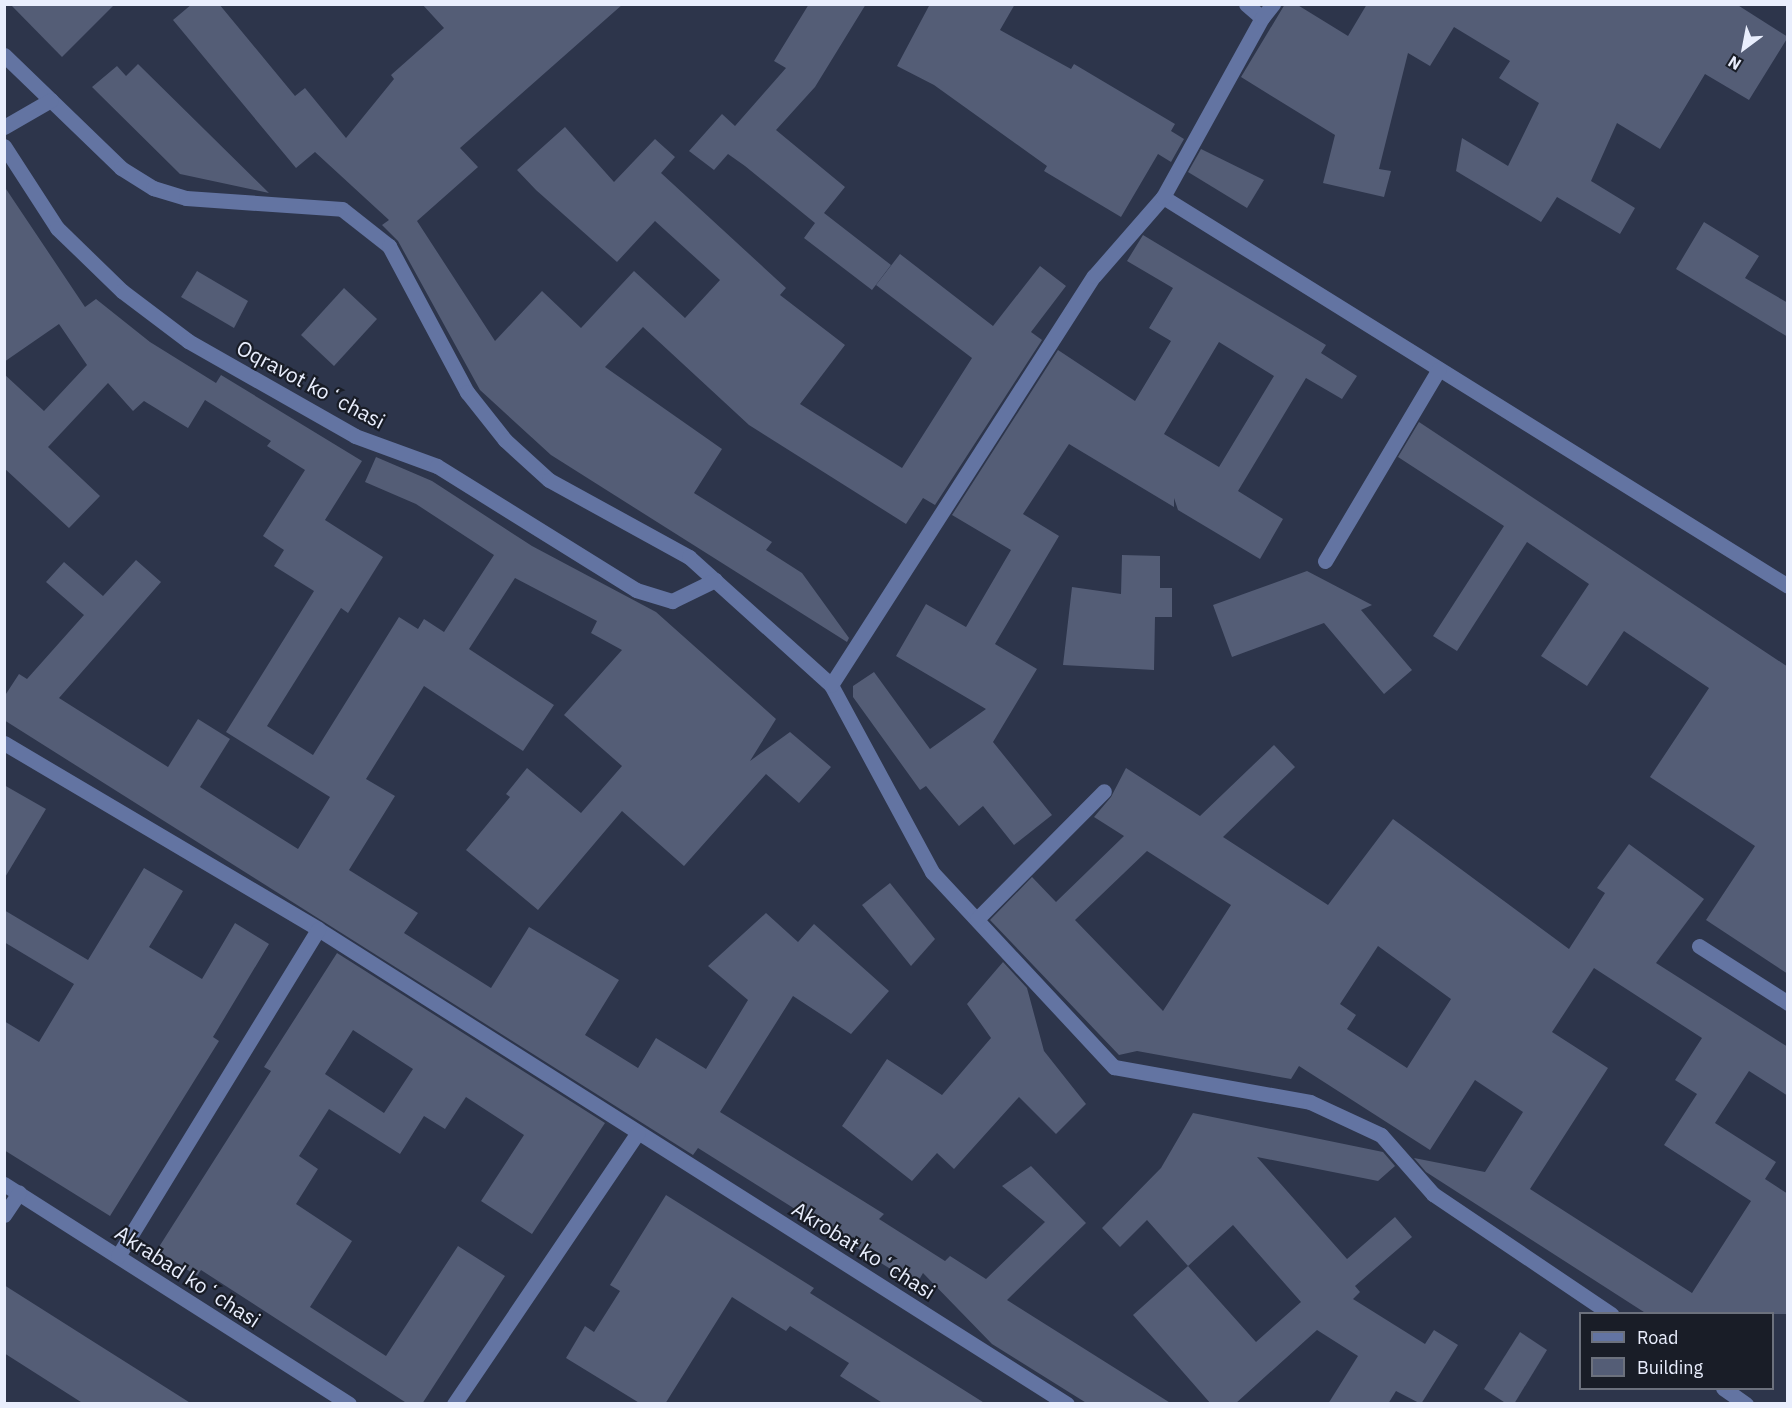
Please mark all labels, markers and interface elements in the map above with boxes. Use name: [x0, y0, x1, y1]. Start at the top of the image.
north arrow: [1714, 18, 1774, 78]
text: N: [1724, 52, 1745, 75]
street label: Oqravot koʻchasi: [233, 334, 389, 434]
street label: Akrobat koʻchasi: [788, 1196, 940, 1304]
street label: Akrabad koʻchasi: [111, 1220, 265, 1332]
legend: [1579, 1312, 1774, 1390]
text: Road: [1637, 1326, 1678, 1349]
text: Building: [1637, 1356, 1703, 1379]

